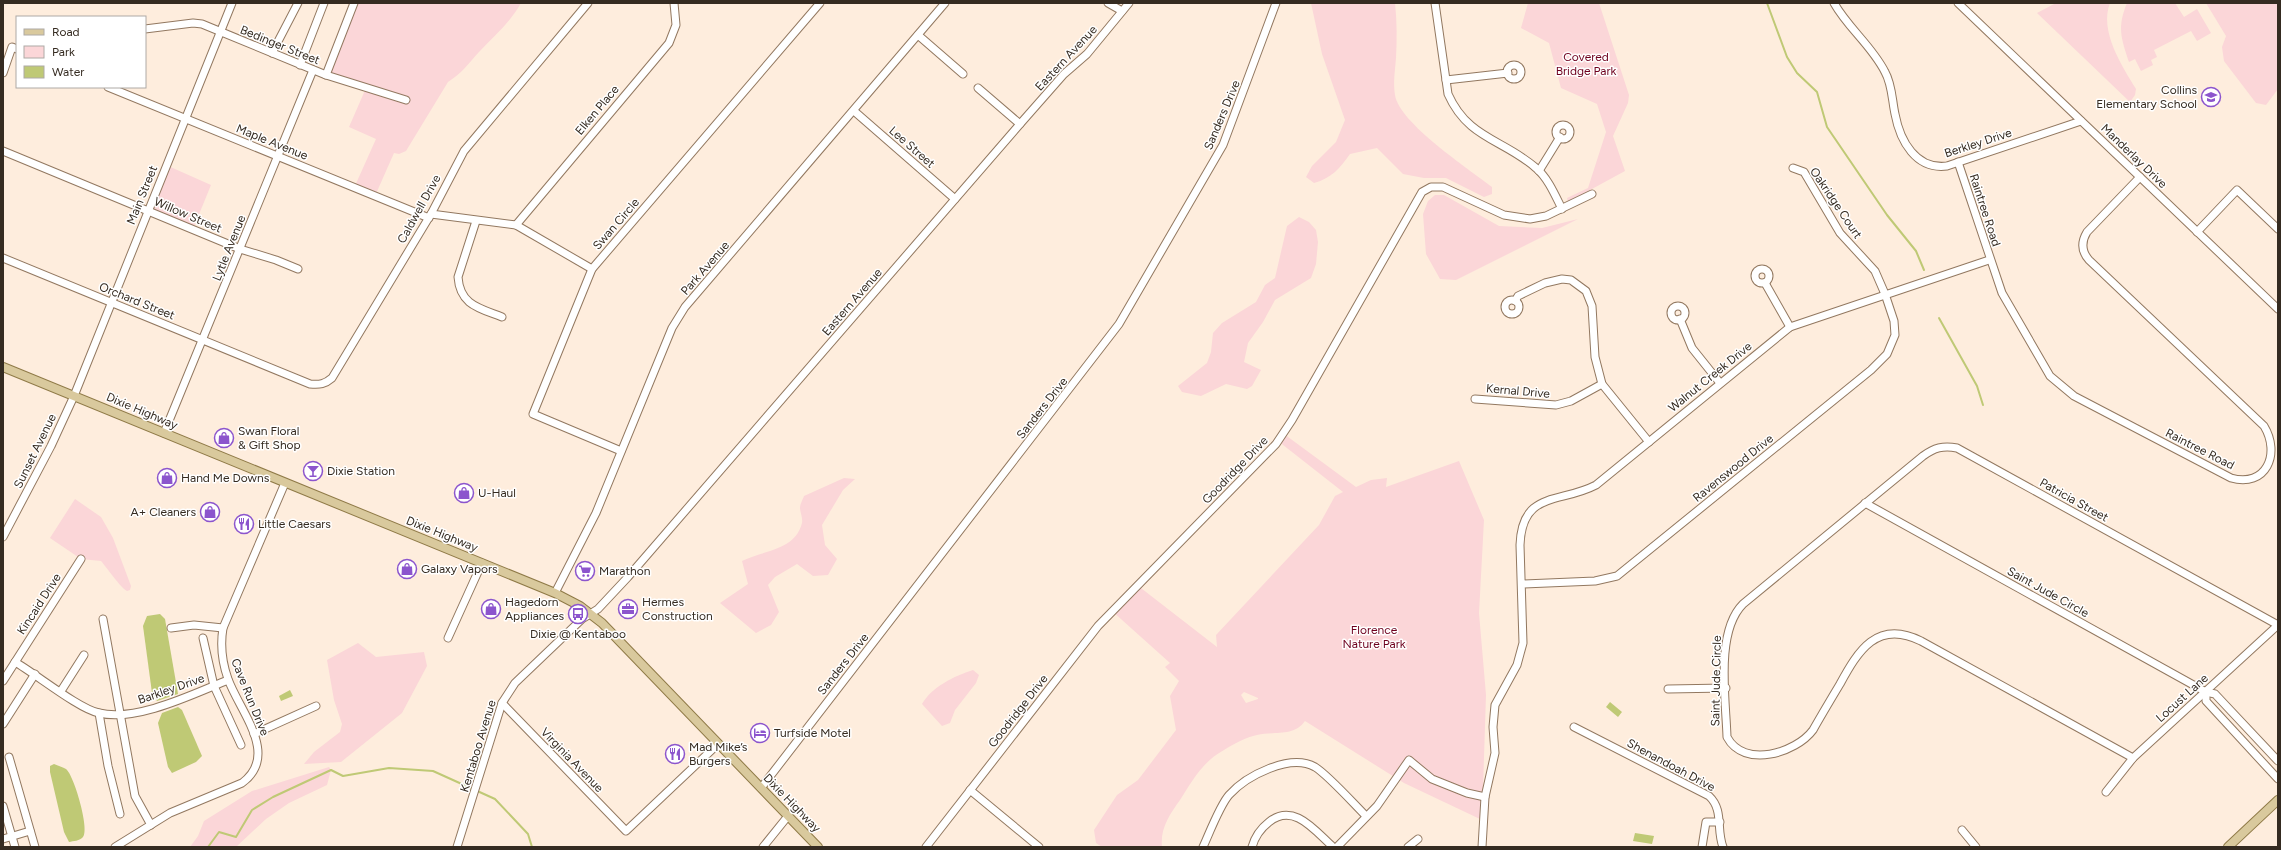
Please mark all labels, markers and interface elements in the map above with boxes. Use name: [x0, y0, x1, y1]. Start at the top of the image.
legend: [16, 16, 146, 88]
street label: Eastern Avenue: [1032, 22, 1100, 94]
street label: Bedinger Street: [238, 23, 322, 68]
text: Road: [52, 25, 80, 39]
text: Park: [52, 45, 75, 59]
park label: Covered Bridge Park: [1556, 50, 1616, 78]
text: Water: [52, 65, 84, 79]
street label: Sanders Drive: [1201, 78, 1243, 152]
street label: Elken Place: [572, 82, 622, 138]
place label: Collins Elementary School: [2096, 83, 2197, 111]
school or university icon: Collins Elementary School: [2200, 86, 2222, 108]
street label: Maple Avenue: [234, 121, 310, 163]
street label: Manderlay Drive: [2098, 121, 2170, 191]
street label: Lee Street: [886, 123, 938, 171]
street label: Berkley Drive: [1943, 125, 2014, 160]
street label: Main Street: [124, 163, 160, 227]
street label: Oakridge Court: [1807, 165, 1865, 242]
street label: Caldwell Drive: [394, 172, 444, 246]
street label: Raintree Road: [1967, 172, 2003, 248]
street label: Willow Street: [152, 194, 224, 236]
street label: Swan Circle: [590, 195, 642, 253]
street label: Lytle Avenue: [209, 213, 249, 283]
street label: Park Avenue: [678, 238, 732, 298]
street label: Eastern Avenue: [819, 265, 885, 338]
street label: Orchard Street: [97, 279, 177, 323]
street label: Walnut Creek Drive: [1666, 339, 1755, 415]
street label: Sanders Drive: [1014, 374, 1071, 442]
street label: Kernal Drive: [1486, 381, 1551, 401]
street label: Dixie Highway: [104, 390, 180, 433]
street label: Sunset Avenue: [11, 411, 59, 490]
place label: Swan Floral & Gift Shop: [238, 424, 301, 452]
street label: Raintree Road: [2163, 426, 2237, 472]
shop icon: Swan Floral & Gift Shop: [213, 427, 235, 449]
street label: Ravenswood Drive: [1690, 431, 1776, 505]
street label: Goodridge Drive: [1199, 433, 1271, 507]
bar icon: Dixie Station: [302, 460, 324, 482]
place label: Dixie Station: [327, 464, 395, 478]
shop icon: Hand Me Downs: [156, 467, 178, 489]
place label: Hand Me Downs: [181, 471, 270, 485]
street label: Patricia Street: [2037, 475, 2111, 525]
shop icon: U-Haul: [453, 482, 475, 504]
place label: U-Haul: [478, 486, 516, 500]
shop icon: A+ Cleaners: [199, 501, 221, 523]
place label: A+ Cleaners: [131, 505, 196, 519]
restaurant icon: Little Caesars: [233, 513, 255, 535]
street label: Dixie Highway: [404, 513, 481, 555]
place label: Little Caesars: [258, 517, 331, 531]
shop icon: Galaxy Vapors: [396, 558, 418, 580]
supermarket icon: Marathon: [574, 560, 596, 582]
place label: Galaxy Vapors: [421, 562, 498, 576]
place label: Marathon: [599, 564, 651, 578]
street label: Saint Jude Circle: [2005, 564, 2092, 620]
street label: Kincaid Drive: [14, 570, 64, 637]
place label: Hagedorn Appliances: [505, 595, 565, 623]
place label: Hermes Construction: [642, 595, 713, 623]
shop icon: Hagedorn Appliances: [480, 598, 502, 620]
office icon: Hermes Construction: [617, 598, 639, 620]
bus stop icon: Dixie @ Kentaboo: [567, 603, 589, 625]
park label: Florence Nature Park: [1342, 623, 1406, 651]
place label: Dixie @ Kentaboo: [530, 627, 626, 641]
street label: Sanders Drive: [815, 630, 872, 698]
street label: Saint Jude Circle: [1708, 635, 1724, 727]
street label: Cave Run Drive: [228, 656, 272, 738]
street label: Barkley Drive: [136, 671, 207, 707]
street label: Locust Lane: [2153, 671, 2211, 725]
street label: Goodridge Drive: [985, 672, 1051, 750]
street label: Kentaboo Avenue: [457, 698, 499, 794]
hotel icon: Turfside Motel: [749, 722, 771, 744]
street label: Virginia Avenue: [538, 725, 607, 795]
place label: Turfside Motel: [774, 726, 851, 740]
street label: Shenandoah Drive: [1625, 736, 1718, 794]
place label: Mad Mike’s Burgers: [689, 740, 748, 768]
restaurant icon: Mad Mike’s Burgers: [664, 743, 686, 765]
street label: Dixie Highway: [761, 771, 824, 836]

